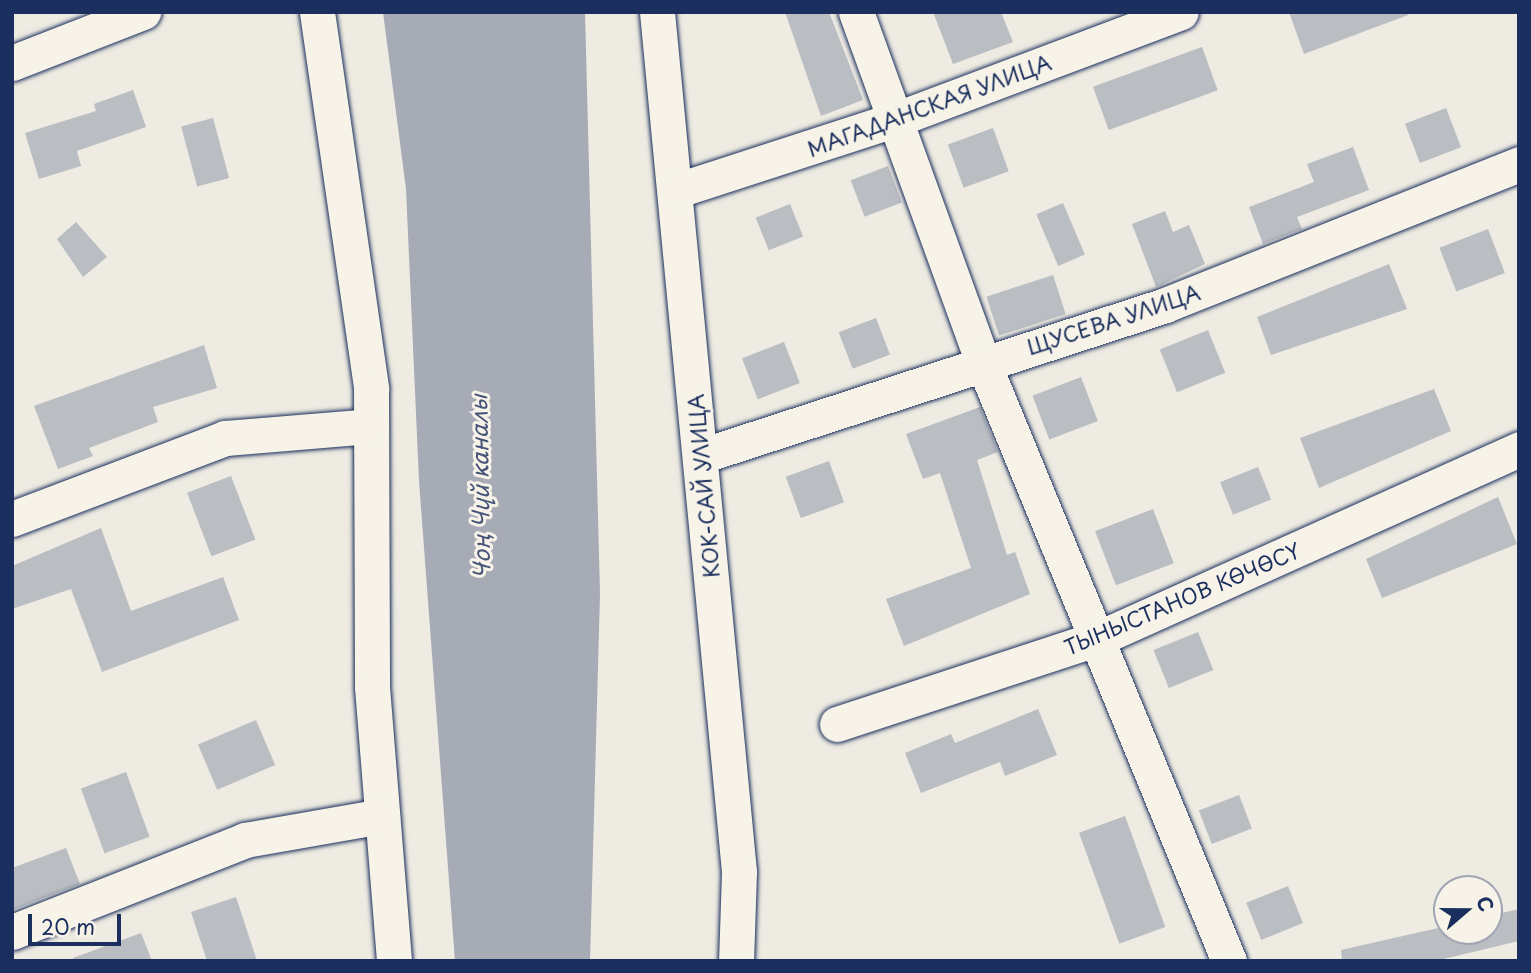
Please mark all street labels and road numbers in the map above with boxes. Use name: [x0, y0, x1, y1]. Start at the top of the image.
street label: МАГАДАНСКАЯ УЛИЦА: [804, 49, 1054, 161]
street label: ЩУСЕВА УЛИЦА: [1024, 279, 1202, 359]
street label: КОК-САЙ УЛИЦА: [682, 392, 724, 580]
street label: ТЫНЫСТАНОВ КӨЧӨСҮ: [1060, 537, 1304, 659]

